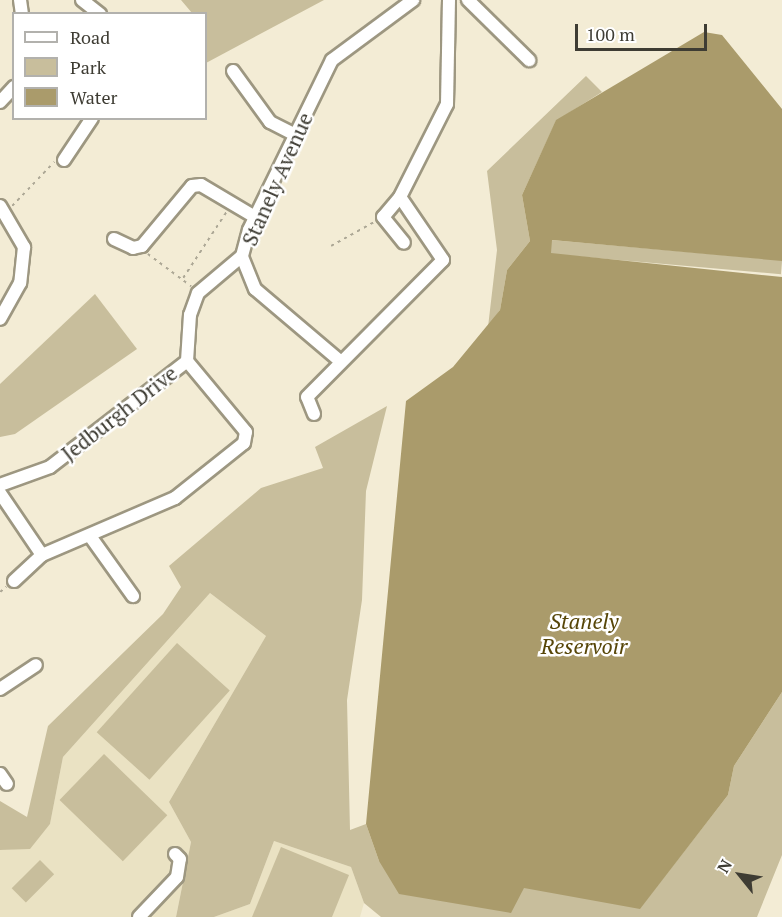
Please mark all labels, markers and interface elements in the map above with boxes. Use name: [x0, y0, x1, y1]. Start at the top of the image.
legend: [12, 12, 207, 120]
scale bar: [578, 12, 710, 50]
text: 100 m: [586, 22, 635, 46]
text: Road: [70, 25, 110, 49]
text: Park: [70, 55, 106, 79]
text: Water: [70, 85, 117, 109]
street label: Stanely Avenue: [236, 108, 318, 250]
street label: Jedburgh Drive: [56, 360, 182, 466]
water label: Stanely Reservoir: [541, 607, 627, 658]
north arrow: [710, 845, 770, 905]
text: N: [712, 855, 737, 877]

